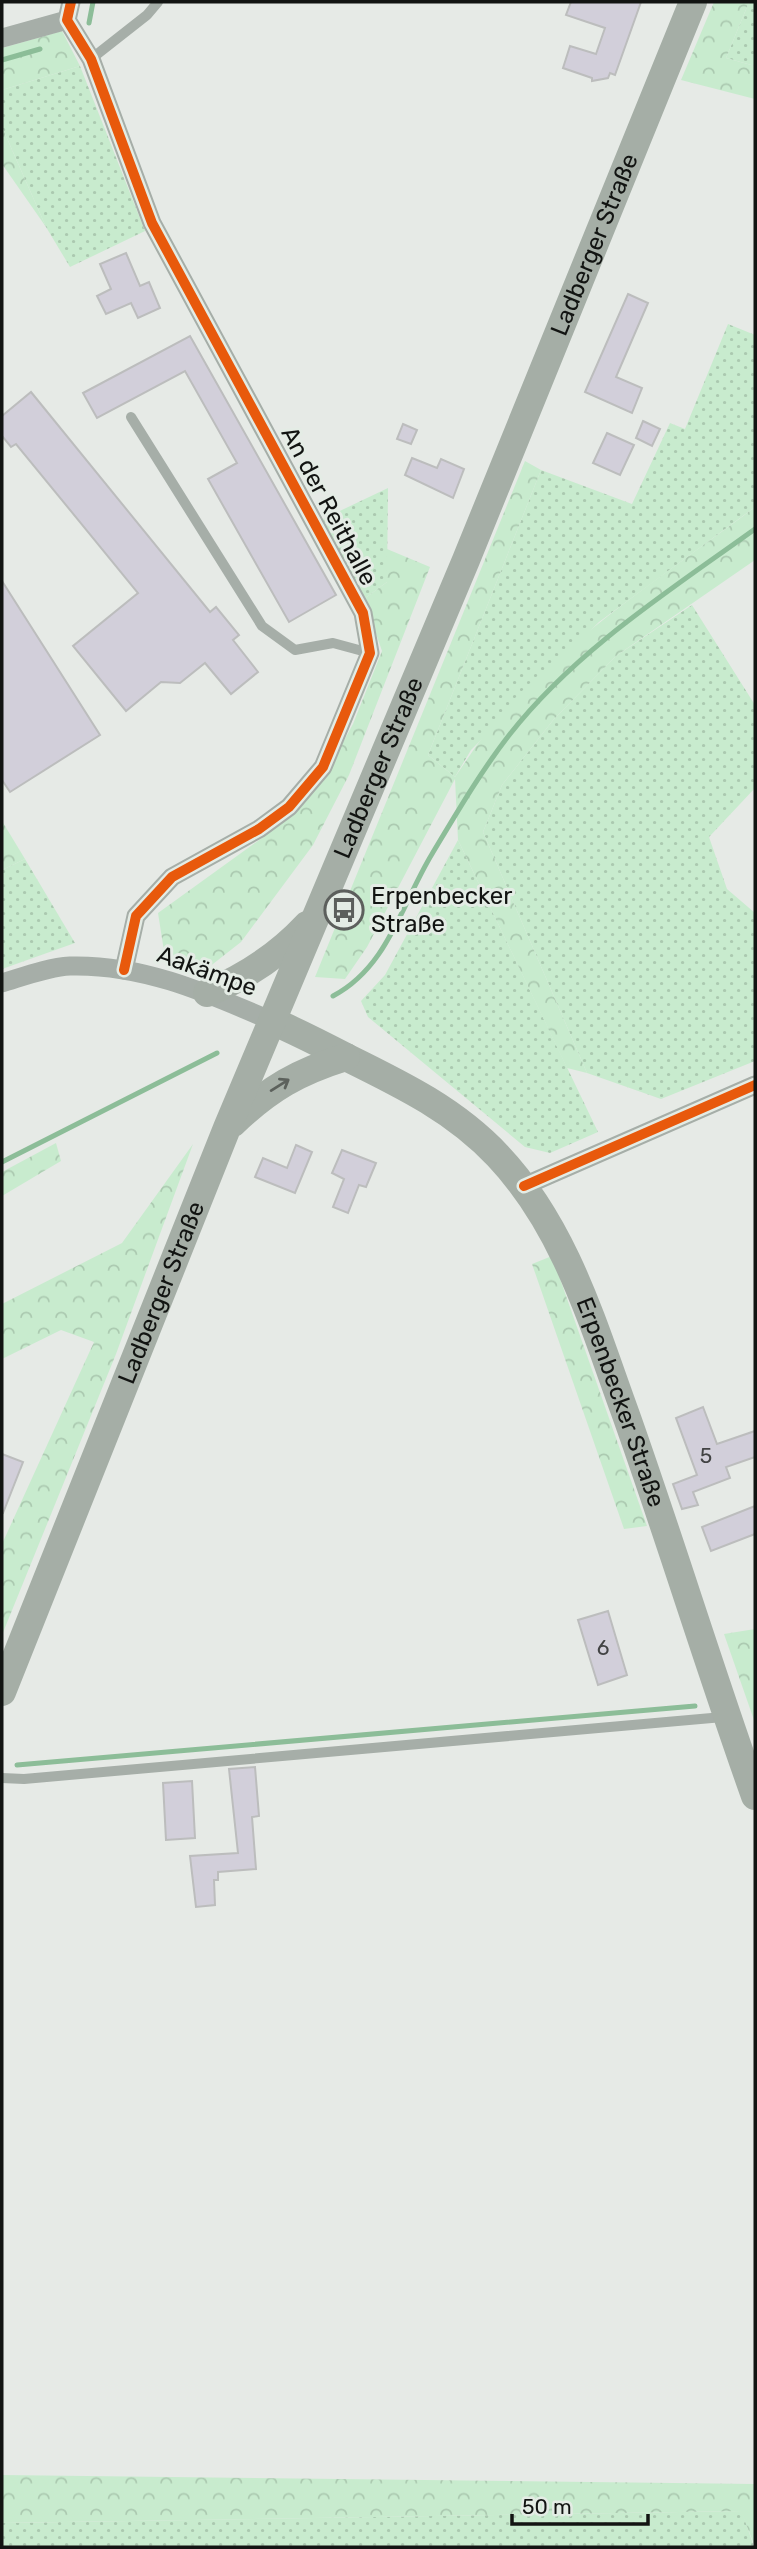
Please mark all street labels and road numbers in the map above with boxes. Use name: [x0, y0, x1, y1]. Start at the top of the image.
street label: Ladberger Straße: [545, 149, 644, 340]
street label: An der Reithalle: [275, 422, 383, 590]
street label: Ladberger Straße: [328, 673, 429, 863]
street label: Aakämpe: [153, 940, 261, 1002]
street label: Ladberger Straße: [112, 1197, 210, 1388]
street label: Erpenbecker Straße: [570, 1293, 671, 1511]

